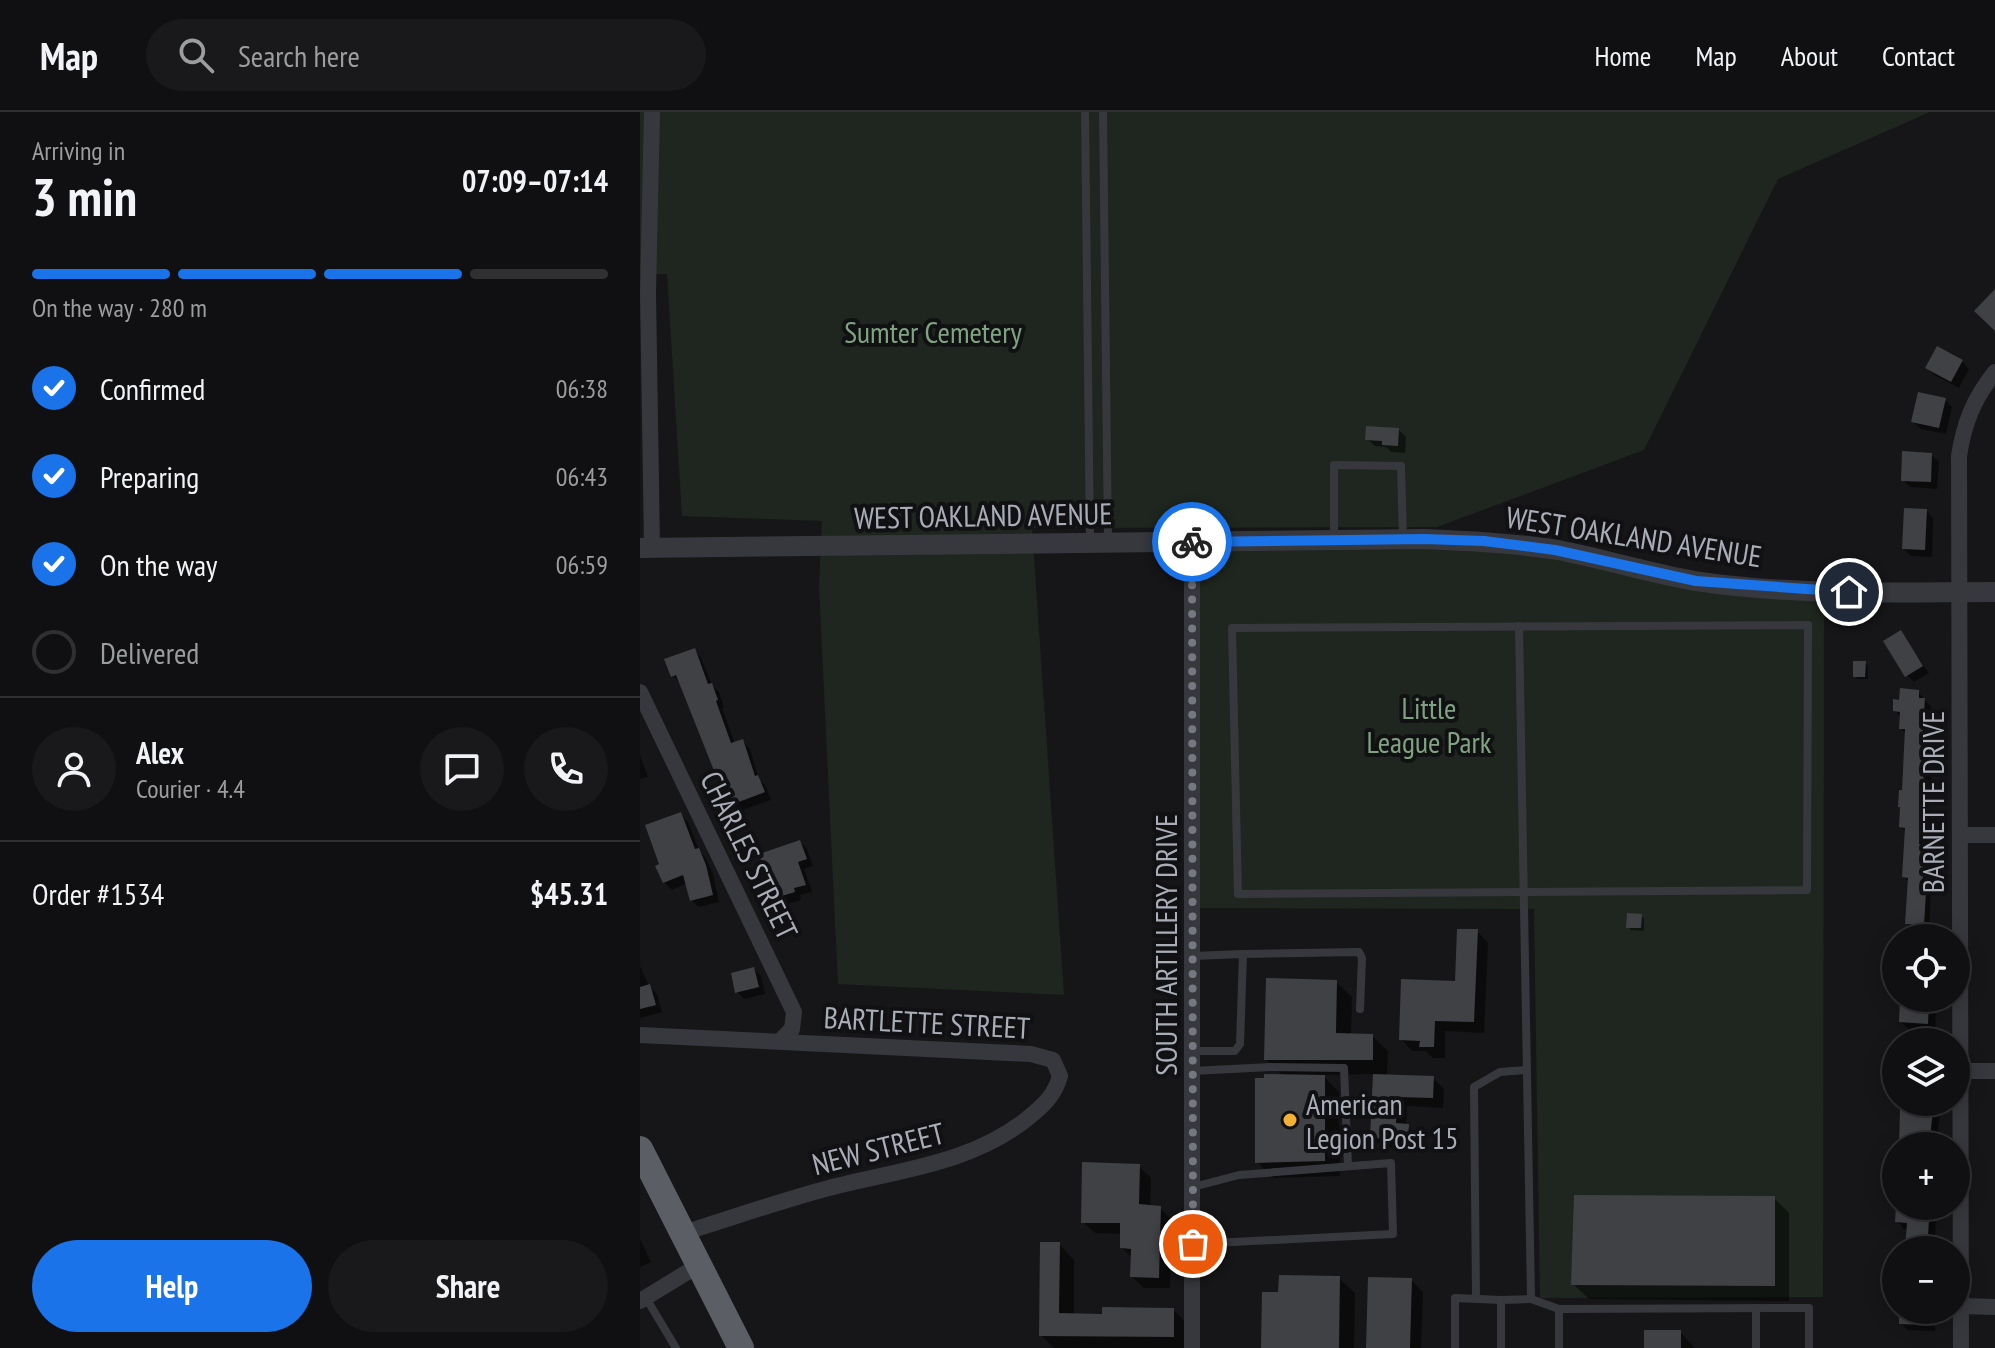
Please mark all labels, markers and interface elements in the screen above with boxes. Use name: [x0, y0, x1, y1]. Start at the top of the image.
search box: [146, 19, 706, 91]
text: Map: [40, 31, 98, 80]
icon: search: [174, 33, 218, 77]
text: Search here: [238, 36, 360, 75]
text: Home: [1595, 37, 1651, 74]
text: Map: [1695, 37, 1737, 74]
text: About: [1781, 37, 1838, 74]
text: Contact: [1882, 37, 1955, 74]
text: Arriving in: [32, 134, 125, 167]
text: 07:09–07:14: [462, 161, 608, 200]
text: 3 min: [32, 163, 137, 230]
text: On the way · 280 m: [32, 291, 207, 324]
park label: Sumter Cemetery: [844, 312, 1022, 351]
icon: check: [32, 366, 76, 410]
text: Confirmed: [100, 369, 205, 408]
text: 06:38: [556, 372, 608, 405]
icon: check: [32, 454, 76, 498]
text: Preparing: [100, 457, 199, 496]
text: 06:43: [556, 460, 608, 493]
street label: WEST OAKLAND AVENUE: [854, 493, 1112, 537]
street label: WEST OAKLAND AVENUE: [1503, 497, 1765, 575]
courier: [1152, 502, 1232, 582]
icon: bike: [1170, 520, 1214, 564]
icon: check: [32, 542, 76, 586]
text: On the way: [100, 545, 217, 584]
text: 06:59: [556, 548, 608, 581]
pin: [1815, 558, 1883, 626]
icon: home: [1827, 570, 1871, 614]
text: Delivered: [100, 633, 199, 672]
park label: Little League Park: [1367, 688, 1492, 761]
street label: BARNETTE DRIVE: [1913, 711, 1952, 893]
button: person: [32, 727, 116, 811]
button: chat: [420, 727, 504, 811]
button: phone: [524, 727, 608, 811]
text: Alex: [136, 733, 184, 772]
street label: CHARLES STREET: [692, 764, 808, 946]
text: Courier · 4.4: [136, 772, 245, 805]
street label: SOUTH ARTILLERY DRIVE: [1146, 814, 1185, 1076]
text: Order #1534: [32, 874, 164, 913]
text: $45.31: [530, 874, 608, 913]
map controls: [1882, 924, 1970, 1324]
button: locate: [1882, 924, 1970, 1012]
street label: BARTLETTE STREET: [823, 997, 1031, 1047]
button: layers: [1882, 1028, 1970, 1116]
place label: American Legion Post 15: [1306, 1084, 1459, 1157]
marker: American Legion Post 15: [1281, 1111, 1299, 1129]
street label: NEW STREET: [808, 1113, 948, 1183]
button: +: [1882, 1132, 1970, 1220]
pin: [1159, 1210, 1227, 1278]
icon: bag: [1171, 1222, 1215, 1266]
button: −: [1882, 1236, 1970, 1324]
button: Help: [32, 1240, 312, 1332]
button: Share: [328, 1240, 608, 1332]

